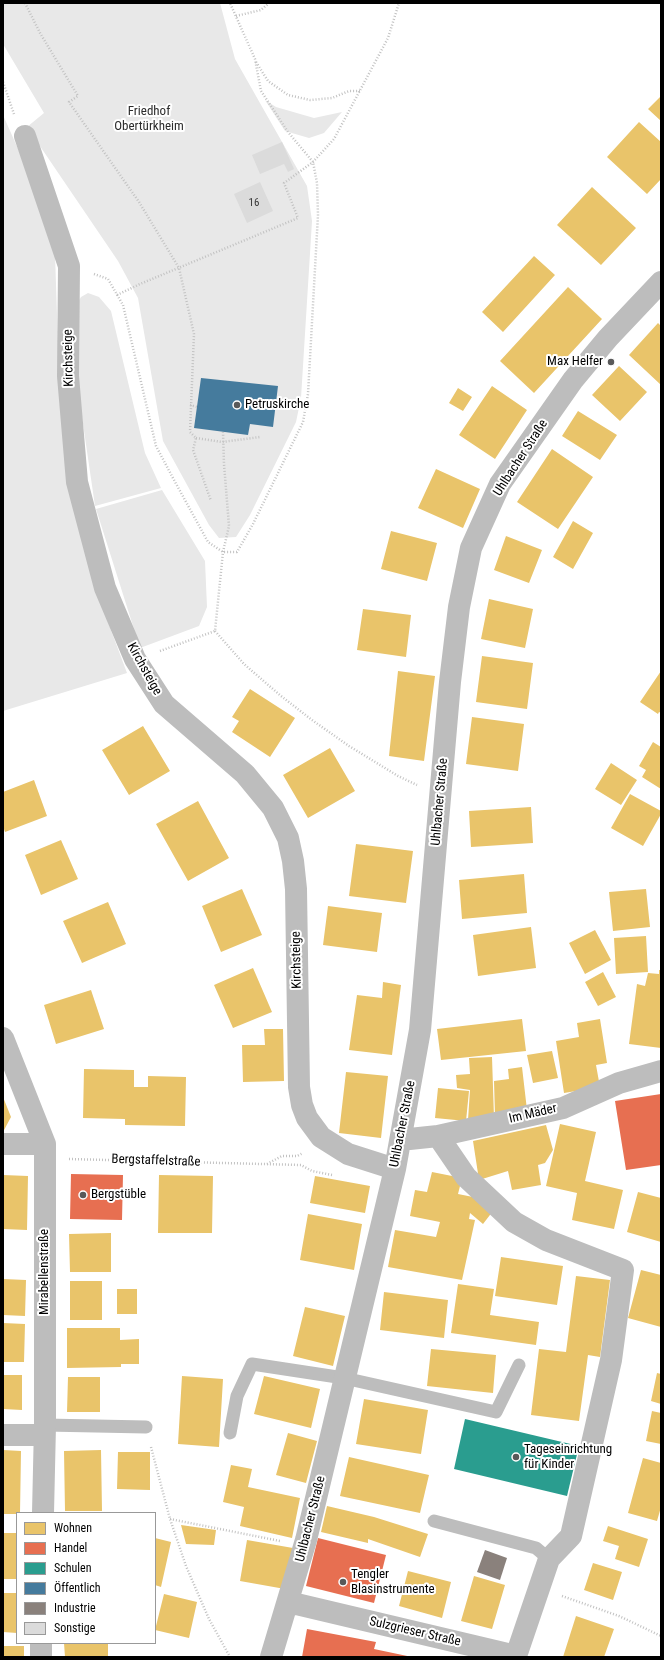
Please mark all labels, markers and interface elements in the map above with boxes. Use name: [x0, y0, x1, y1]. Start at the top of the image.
park label: Friedhof Obertürkheim: [114, 104, 184, 135]
house number: 16: [249, 196, 259, 210]
street label: Kirchsteige: [61, 329, 77, 387]
place label: Max Helfer: [547, 354, 603, 370]
marker: Max Helfer: [606, 357, 616, 367]
place label: Petruskirche: [245, 397, 309, 413]
marker: Petruskirche: [232, 400, 242, 410]
street label: Uhlbacher Straße: [491, 417, 551, 499]
street label: Kirchsteige: [123, 640, 165, 698]
street label: Uhlbacher Straße: [428, 758, 452, 846]
street label: Kirchsteige: [289, 931, 305, 989]
street label: Uhlbacher Straße: [387, 1079, 419, 1169]
street label: Im Mäder: [508, 1101, 558, 1127]
street label: Bergstaffelstraße: [111, 1152, 201, 1170]
place label: Bergstüble: [91, 1187, 146, 1203]
marker: Bergstüble: [78, 1190, 88, 1200]
street label: Mirabellenstraße: [37, 1229, 53, 1315]
place label: Tageseinrichtung für Kinder: [524, 1442, 612, 1473]
marker: Tageseinrichtung für Kinder: [511, 1452, 521, 1462]
street label: Uhlbacher Straße: [293, 1474, 329, 1564]
legend: [16, 1512, 156, 1644]
text: Wohnen: [54, 1521, 92, 1535]
text: Handel: [54, 1541, 87, 1555]
text: Schulen: [54, 1561, 92, 1575]
place label: Tengler Blasinstrumente: [351, 1567, 435, 1598]
marker: Tengler Blasinstrumente: [338, 1577, 348, 1587]
text: Öffentlich: [54, 1581, 101, 1595]
text: Industrie: [54, 1601, 96, 1615]
street label: Sulzgrieser Straße: [368, 1614, 462, 1650]
text: Sonstige: [54, 1621, 95, 1635]

